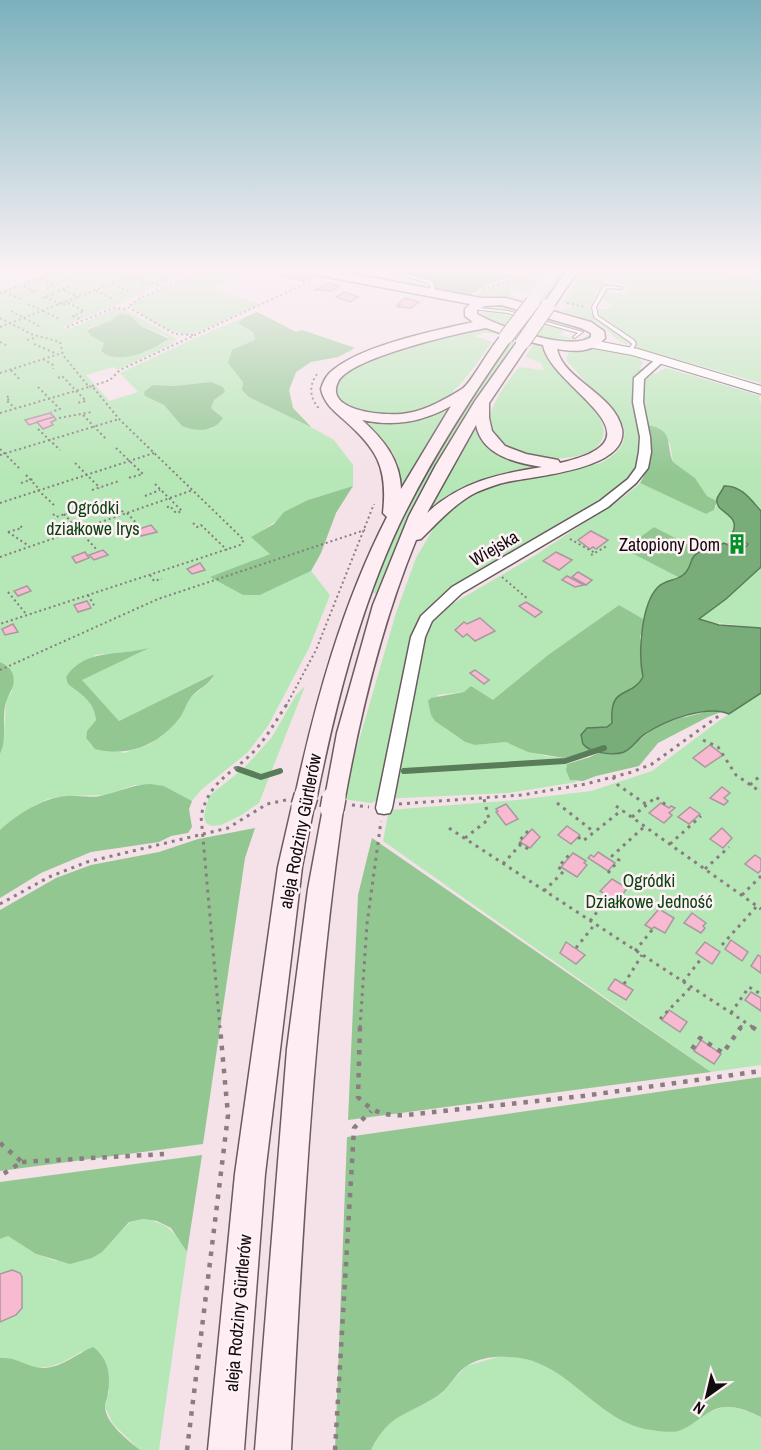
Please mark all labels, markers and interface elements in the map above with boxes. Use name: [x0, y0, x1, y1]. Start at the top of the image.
park label: Ogródki działkowe Irys: [46, 495, 140, 541]
street label: Wiejska: [465, 524, 523, 572]
place label: Zatopiony Dom: [619, 532, 720, 557]
building icon: Zatopiony Dom: [725, 532, 749, 556]
street label: aleja Rodziny Gürtlerów: [273, 751, 327, 911]
park label: Ogródki Działkowe Jedność: [585, 868, 713, 914]
street label: aleja Rodziny Gürtlerów: [219, 1233, 257, 1393]
north arrow: [677, 1366, 737, 1426]
text: N: [689, 1397, 709, 1420]

